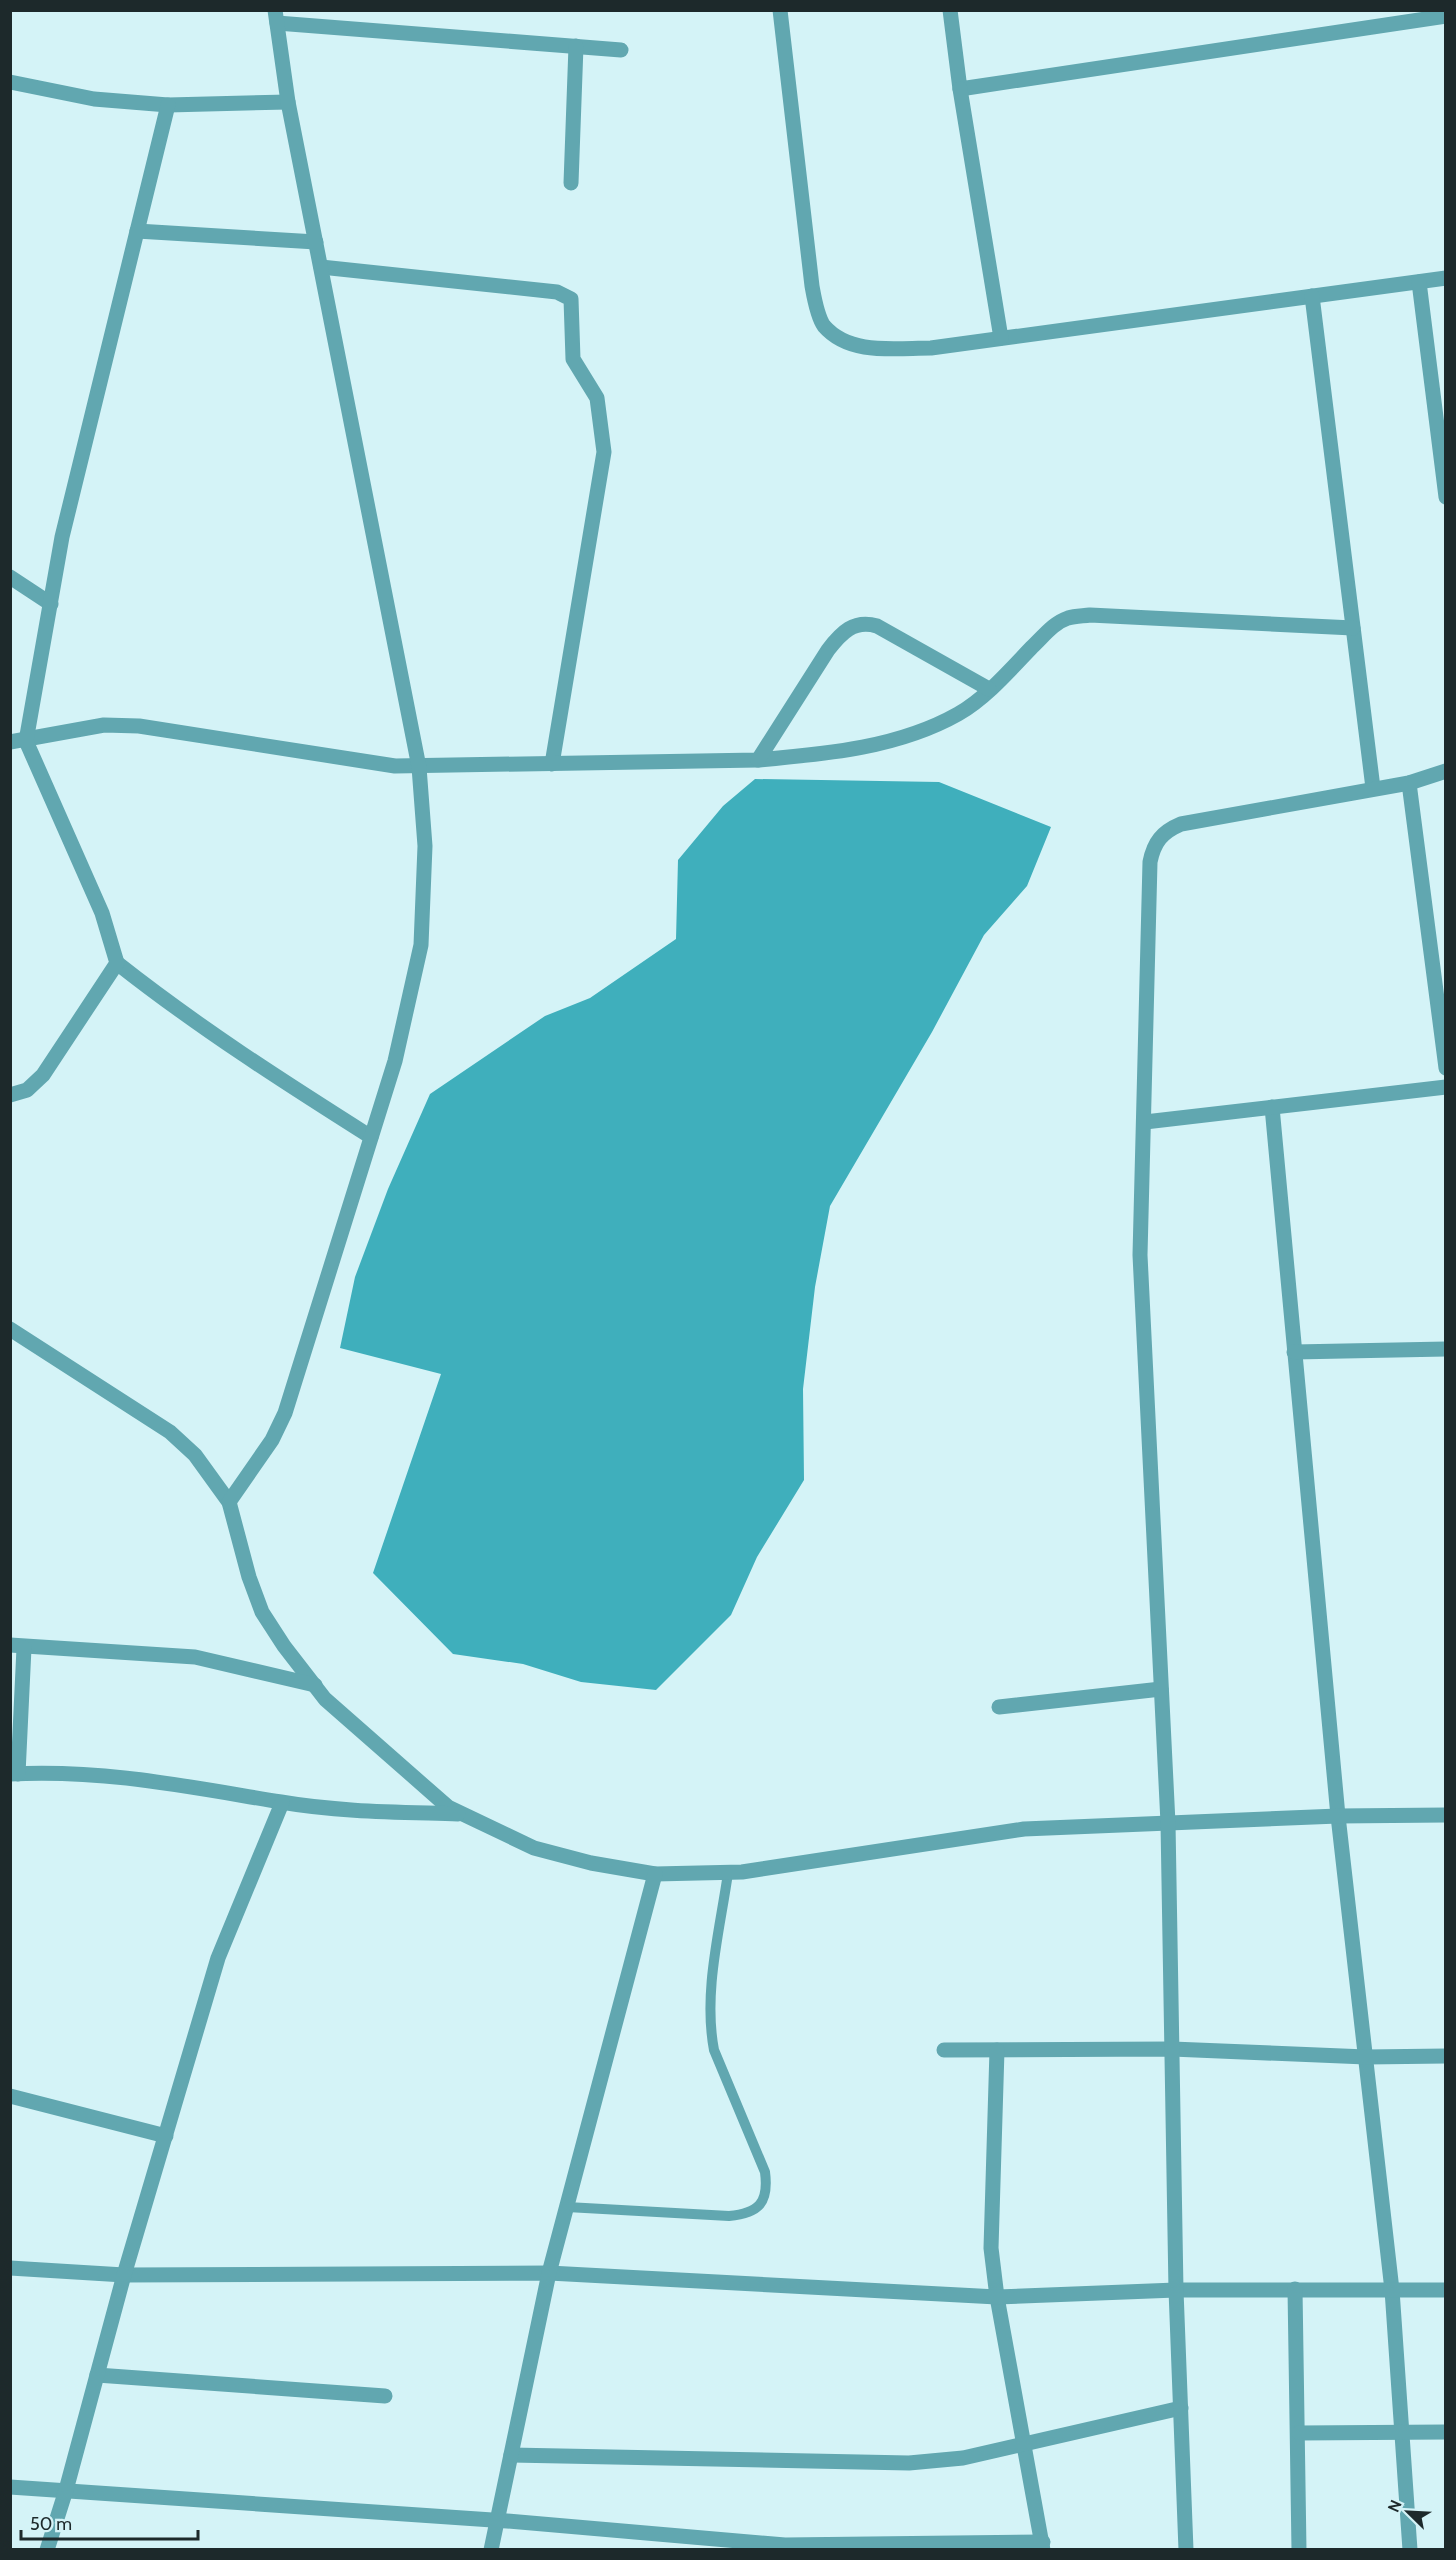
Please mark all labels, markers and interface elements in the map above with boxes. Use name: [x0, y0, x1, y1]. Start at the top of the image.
north arrow: [1378, 2482, 1438, 2542]
text: N: [1384, 2497, 1406, 2515]
scale bar: [21, 2503, 198, 2541]
text: 50 m: [30, 2513, 72, 2535]

